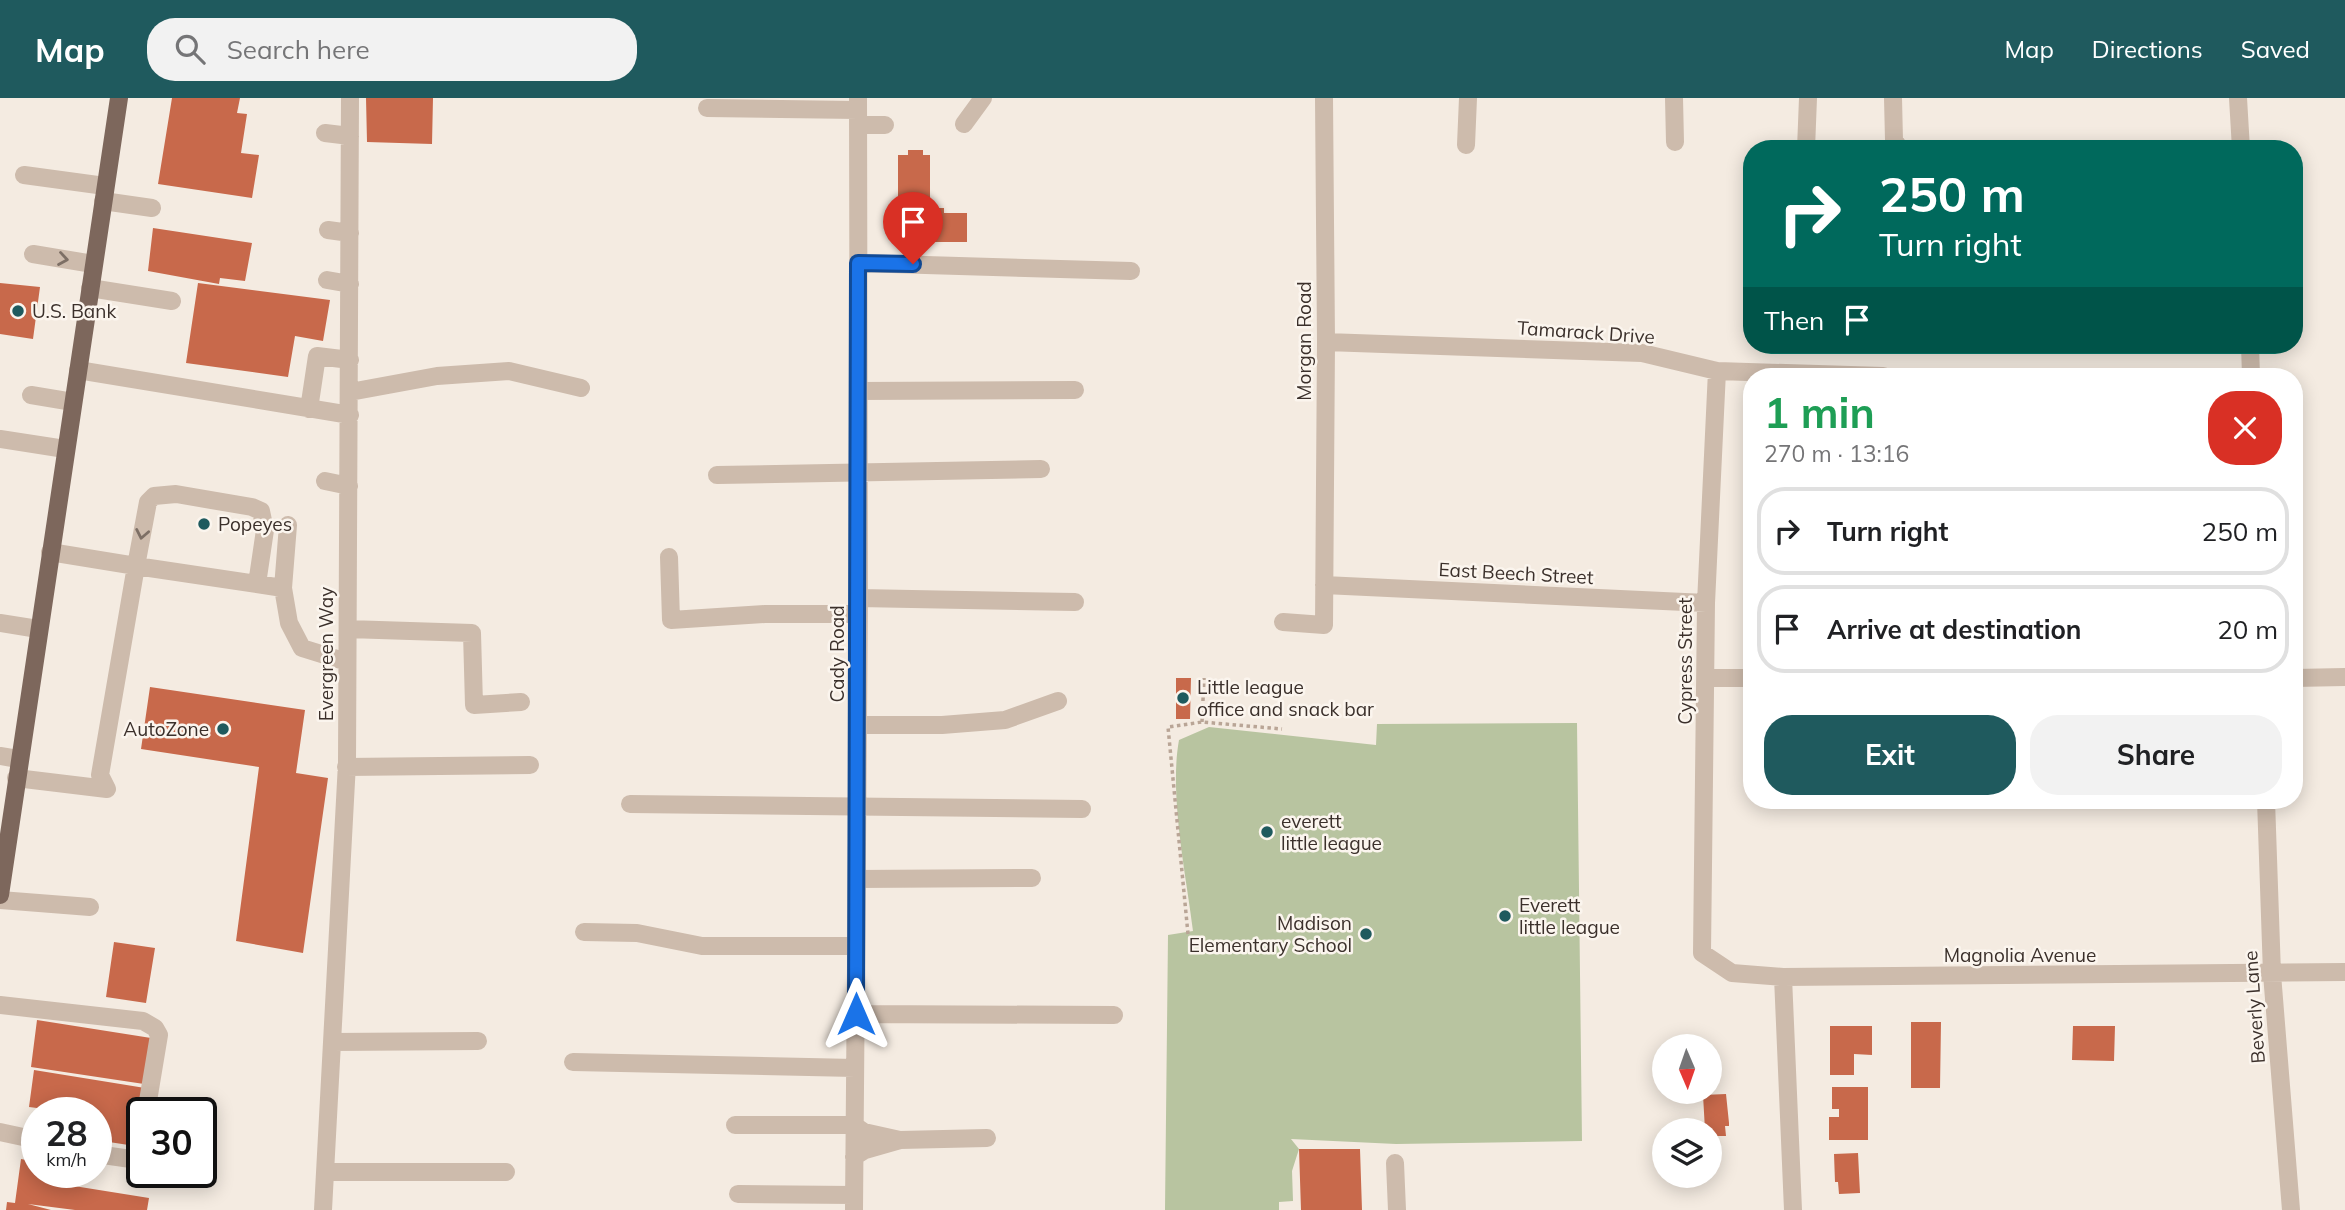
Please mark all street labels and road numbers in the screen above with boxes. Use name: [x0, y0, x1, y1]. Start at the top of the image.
street label: Morgan Road: [1292, 281, 1316, 401]
street label: Tamarack Drive: [1516, 315, 1656, 349]
street label: East Beech Street: [1438, 557, 1594, 589]
street label: Evergreen Way: [314, 587, 338, 721]
street label: Cypress Street: [1673, 597, 1697, 725]
street label: Cady Road: [825, 605, 849, 703]
street label: Magnolia Avenue: [1944, 943, 2096, 967]
street label: Beverly Lane: [2238, 950, 2270, 1064]

